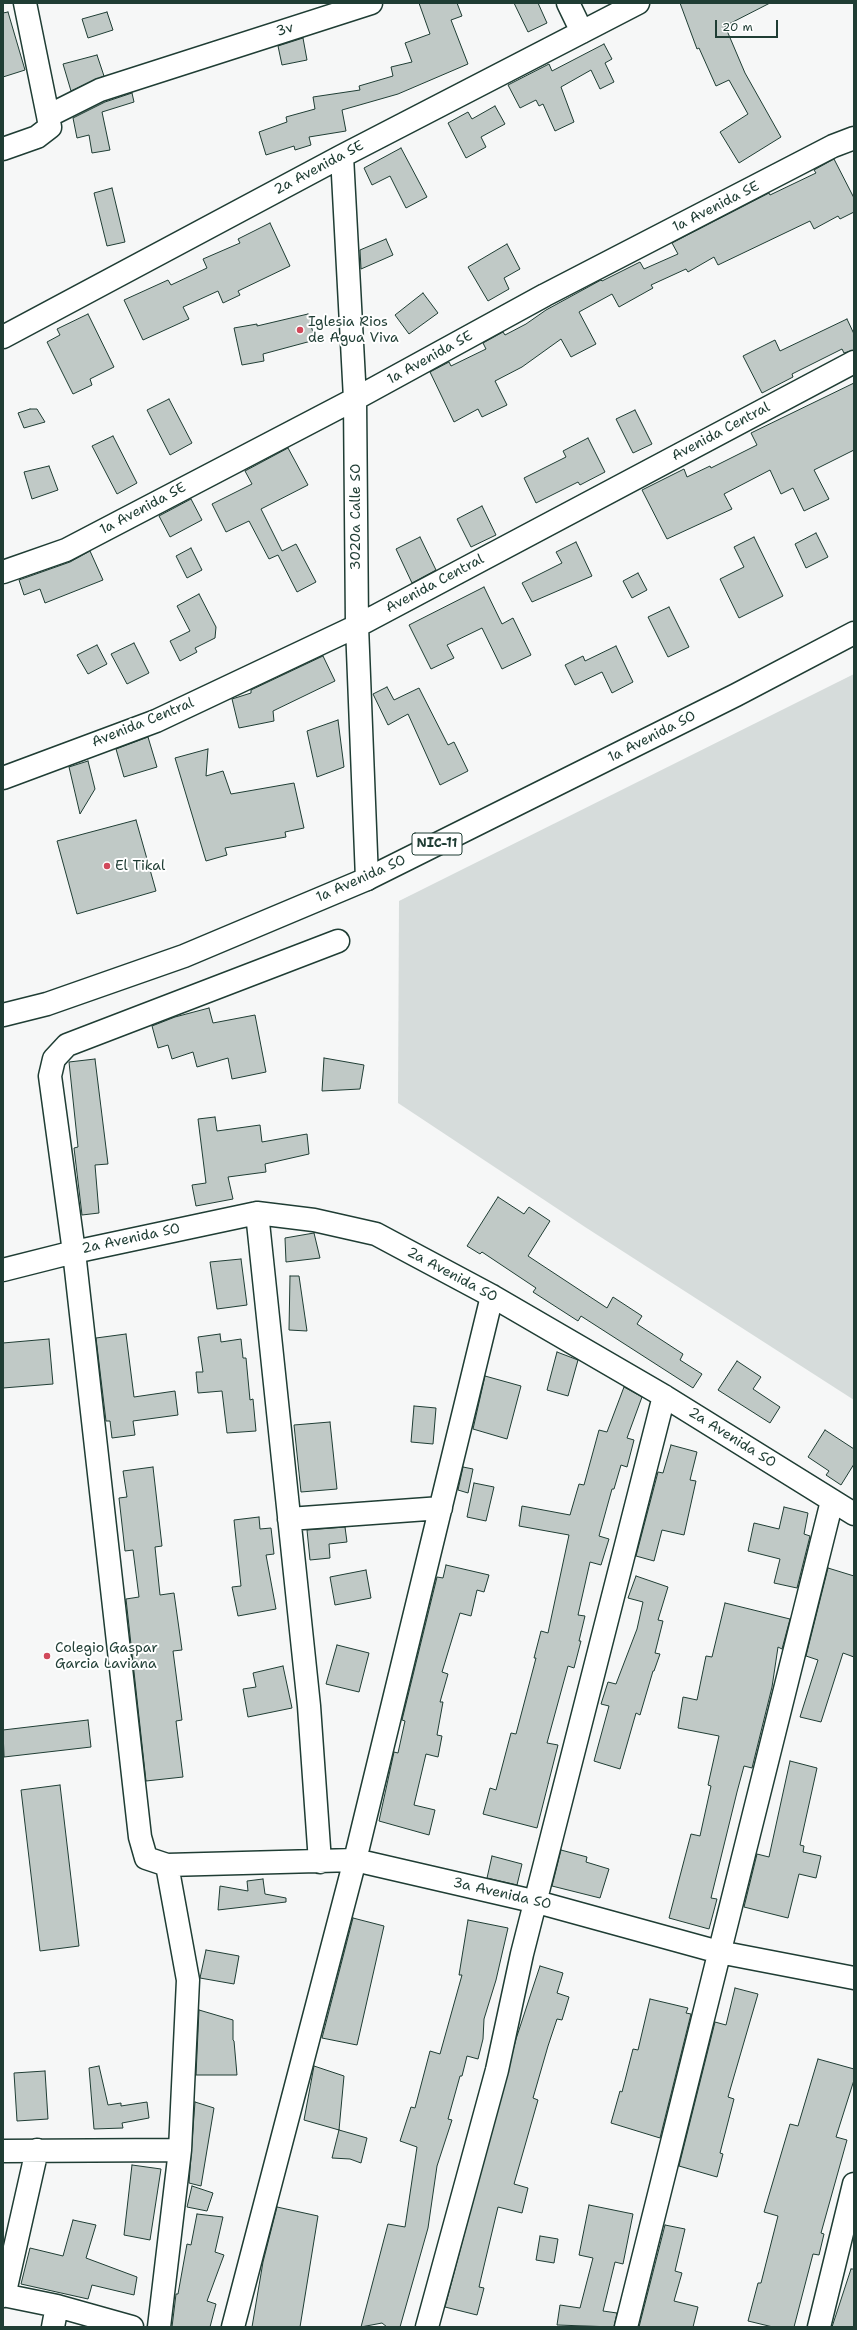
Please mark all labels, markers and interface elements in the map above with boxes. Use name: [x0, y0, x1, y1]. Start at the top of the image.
scale bar: [717, 12, 780, 38]
street label: 3v: [274, 19, 296, 41]
text: 20 m: [722, 19, 753, 35]
street label: 2a Avenida SE: [271, 137, 367, 199]
street label: 1a Avenida SE: [670, 178, 762, 236]
place label: Iglesia Rios de Agua Viva: [308, 314, 399, 346]
marker: Iglesia Rios de Agua Viva: [295, 325, 305, 335]
street label: 1a Avenida SE: [384, 328, 476, 388]
street label: Avenida Central: [669, 399, 773, 465]
street label: 3020a Calle SO: [348, 464, 364, 570]
street label: 1a Avenida SE: [97, 479, 189, 539]
street label: Avenida Central: [383, 551, 487, 617]
street label: Avenida Central: [89, 695, 197, 751]
street label: 1a Avenida SO: [605, 708, 699, 766]
road number: NIC-11: [412, 833, 462, 855]
street label: 1a Avenida SO: [314, 852, 408, 906]
place label: El Tikal: [115, 858, 165, 874]
marker: El Tikal: [102, 861, 112, 871]
street label: 2a Avenida SO: [80, 1220, 182, 1258]
street label: 2a Avenida SO: [404, 1244, 500, 1306]
street label: 2a Avenida SO: [685, 1404, 779, 1472]
place label: Colegio Gaspar Garcia Laviana: [55, 1640, 158, 1672]
marker: Colegio Gaspar Garcia Laviana: [42, 1651, 52, 1661]
street label: 3a Avenida SO: [451, 1875, 553, 1913]

